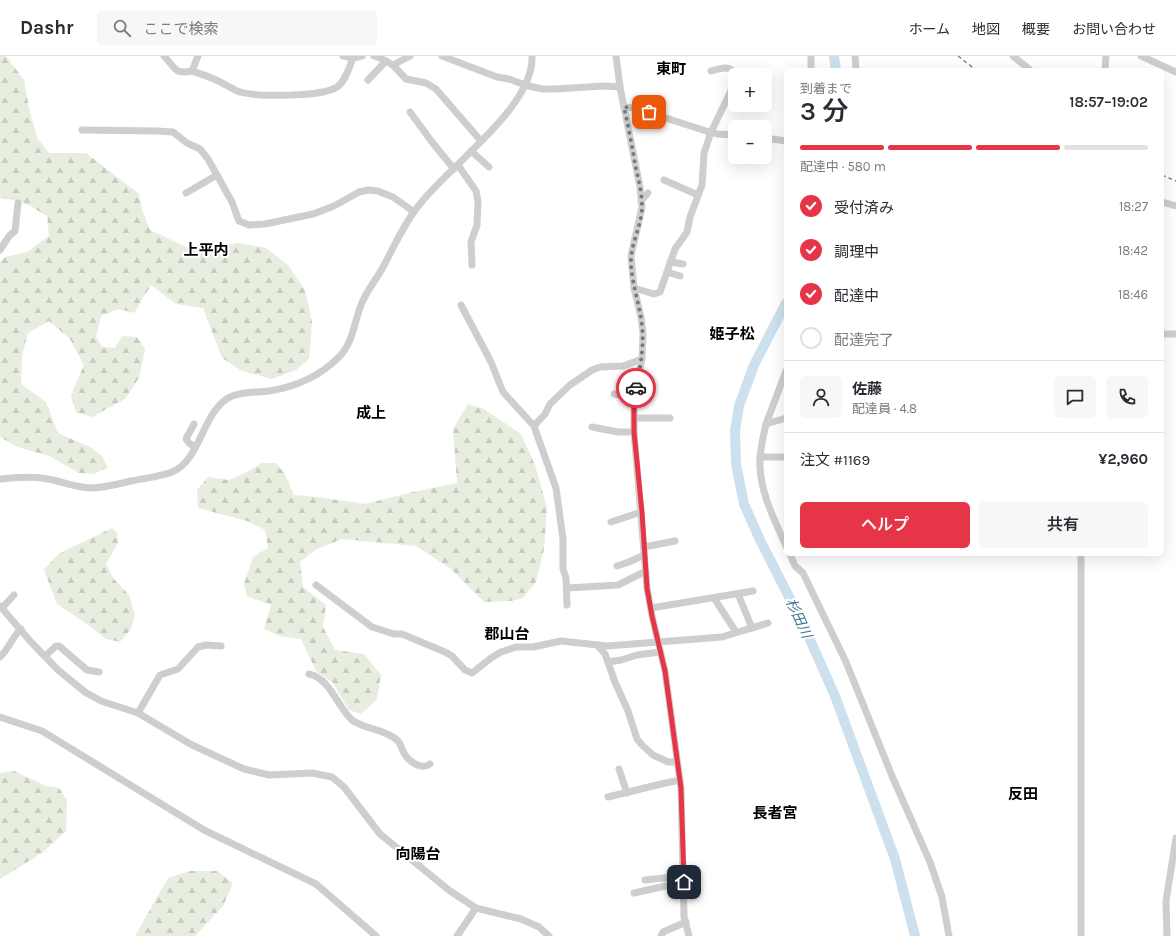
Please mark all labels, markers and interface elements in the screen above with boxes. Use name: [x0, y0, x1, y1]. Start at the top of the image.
search box: [97, 10, 377, 46]
text: Dashr: [20, 17, 73, 39]
icon: search: [111, 17, 133, 39]
text: ここで検索: [143, 20, 219, 38]
text: ホーム: [908, 21, 950, 38]
text: 地図: [972, 21, 1000, 38]
text: 概要: [1022, 21, 1050, 38]
text: お問い合わせ: [1072, 21, 1156, 38]
district label: 東町: [656, 60, 686, 78]
map controls: [728, 68, 772, 164]
button: +: [728, 68, 772, 112]
text: 到着まで: [800, 81, 852, 96]
text: 18:57–19:02: [1069, 93, 1148, 111]
pin: [632, 95, 666, 129]
text: 3 分: [800, 96, 848, 127]
icon: bag: [638, 101, 660, 123]
button: −: [728, 120, 772, 164]
text: 配達中 · 580 m: [800, 159, 886, 174]
icon: check: [800, 195, 822, 217]
text: 受付済み: [834, 199, 894, 217]
text: 18:27: [1119, 199, 1148, 214]
icon: check: [800, 239, 822, 261]
district label: 上平内: [183, 241, 229, 259]
text: 調理中: [834, 243, 879, 261]
text: 18:42: [1118, 243, 1148, 258]
icon: check: [800, 283, 822, 305]
text: 配達中: [834, 287, 879, 305]
text: 18:46: [1118, 287, 1148, 302]
district label: 姫子松: [709, 325, 755, 343]
text: 配達完了: [834, 331, 894, 349]
courier: [616, 368, 656, 408]
button: person: [800, 376, 842, 418]
button: chat: [1054, 376, 1096, 418]
button: phone: [1106, 376, 1148, 418]
icon: car: [625, 377, 647, 399]
text: 佐藤: [852, 380, 882, 398]
text: 配達員 · 4.8: [852, 401, 917, 416]
district label: 成上: [356, 404, 386, 422]
text: ¥2,960: [1099, 450, 1148, 468]
text: 注文 #1169: [800, 451, 870, 469]
button: ヘルプ: [800, 502, 970, 548]
button: 共有: [978, 502, 1148, 548]
water label: 杉田川: [782, 596, 816, 643]
district label: 郡山台: [484, 625, 530, 643]
district label: 反田: [1008, 785, 1038, 803]
district label: 長者宮: [752, 804, 798, 822]
district label: 向陽台: [395, 845, 441, 863]
pin: [667, 865, 701, 899]
icon: home: [673, 871, 695, 893]

